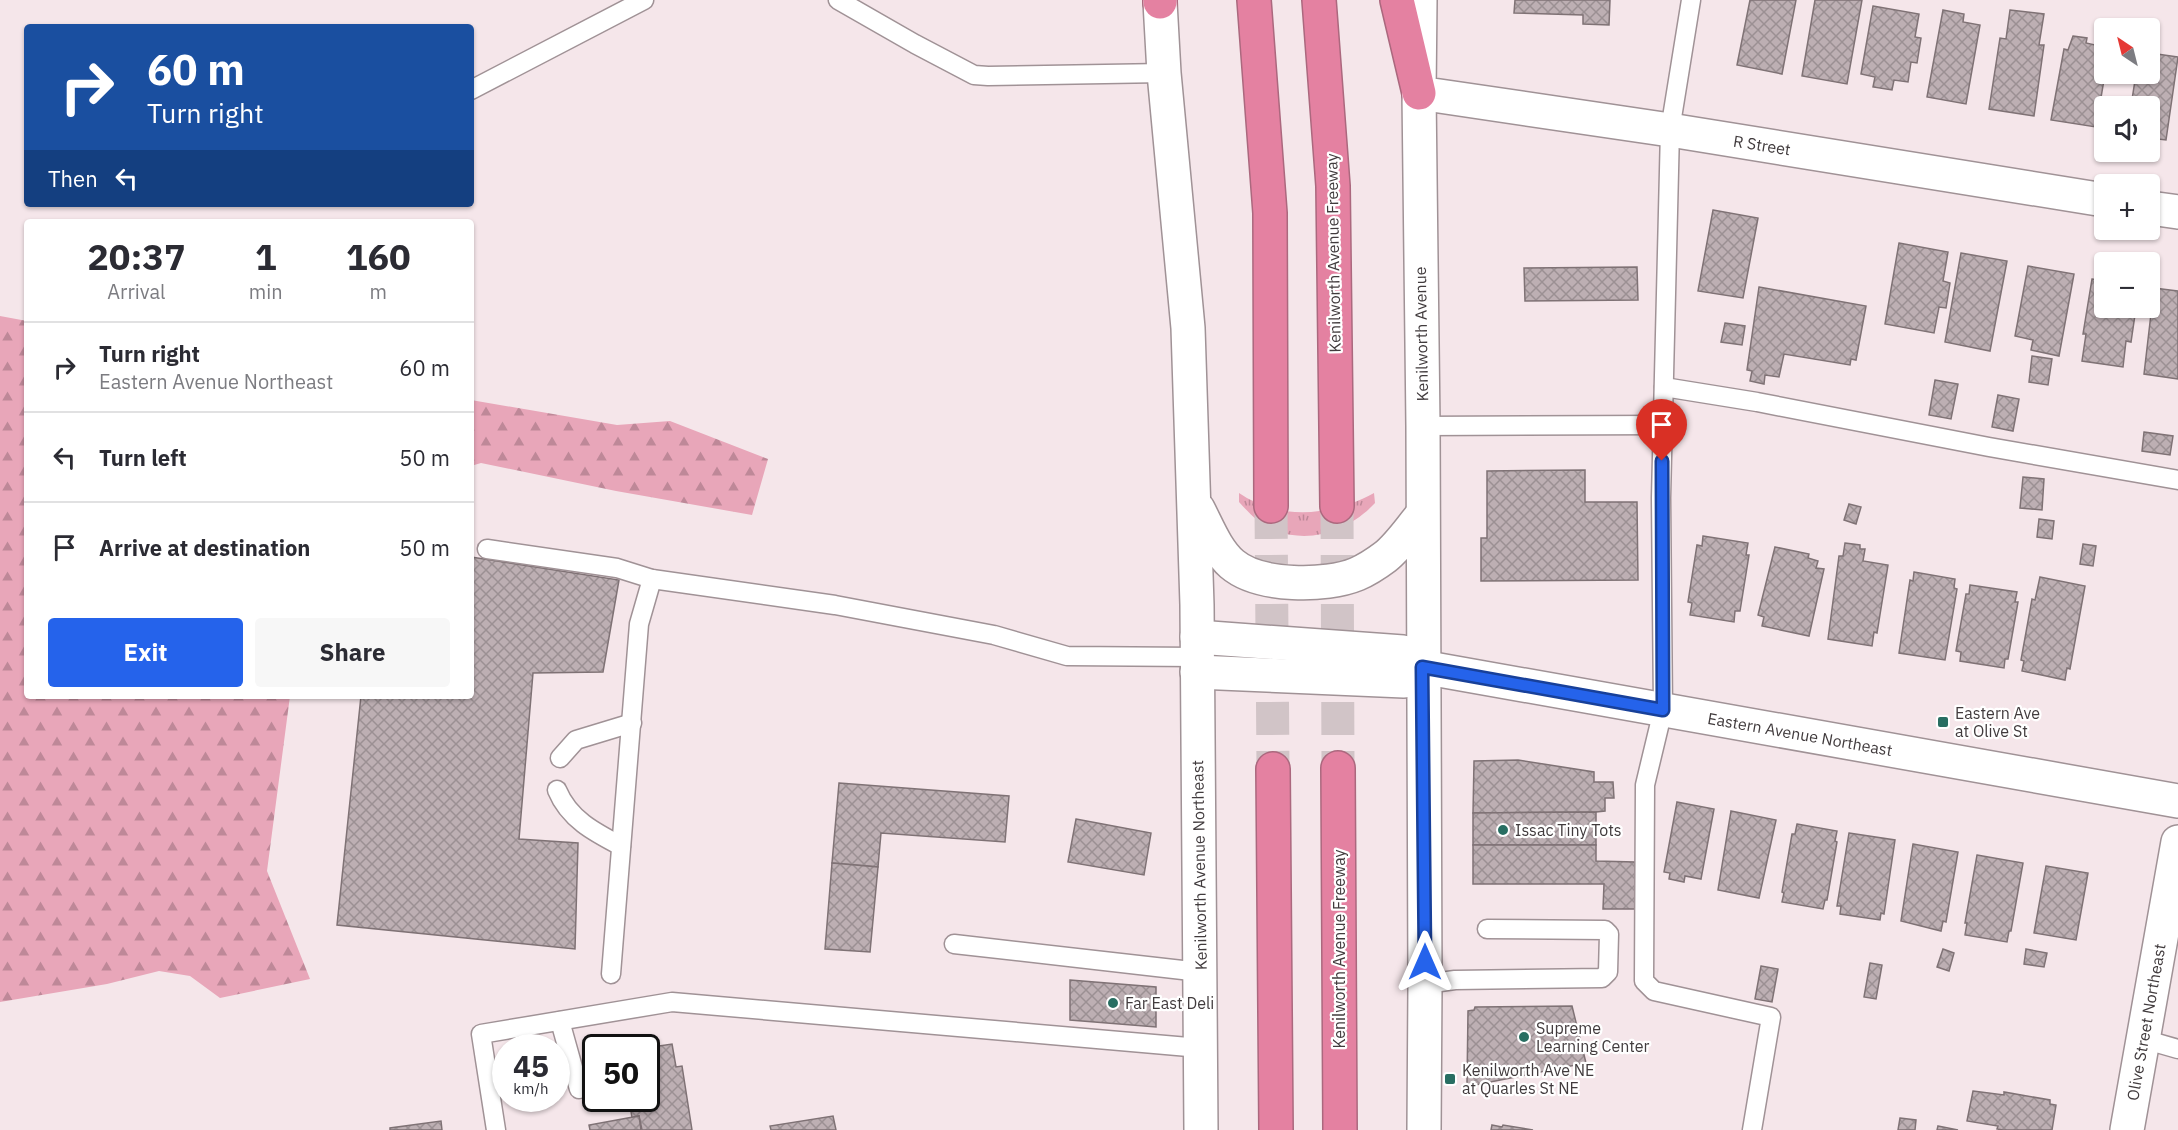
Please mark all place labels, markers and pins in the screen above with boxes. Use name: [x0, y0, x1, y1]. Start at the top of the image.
pin: [1636, 399, 1687, 461]
place label: Eastern Ave at Olive St: [1955, 703, 2040, 741]
marker: Eastern Ave at Olive St: [1936, 715, 1950, 729]
place label: Issac Tiny Tots: [1515, 820, 1622, 840]
marker: Issac Tiny Tots: [1496, 823, 1510, 837]
place label: Far East Deli: [1125, 993, 1214, 1013]
marker: Far East Deli: [1106, 996, 1120, 1010]
place label: Supreme Learning Center: [1536, 1018, 1650, 1056]
marker: Supreme Learning Center: [1517, 1030, 1531, 1044]
place label: Kenilworth Ave NE at Quarles St NE: [1462, 1060, 1594, 1098]
marker: Kenilworth Ave NE at Quarles St NE: [1443, 1072, 1457, 1086]

